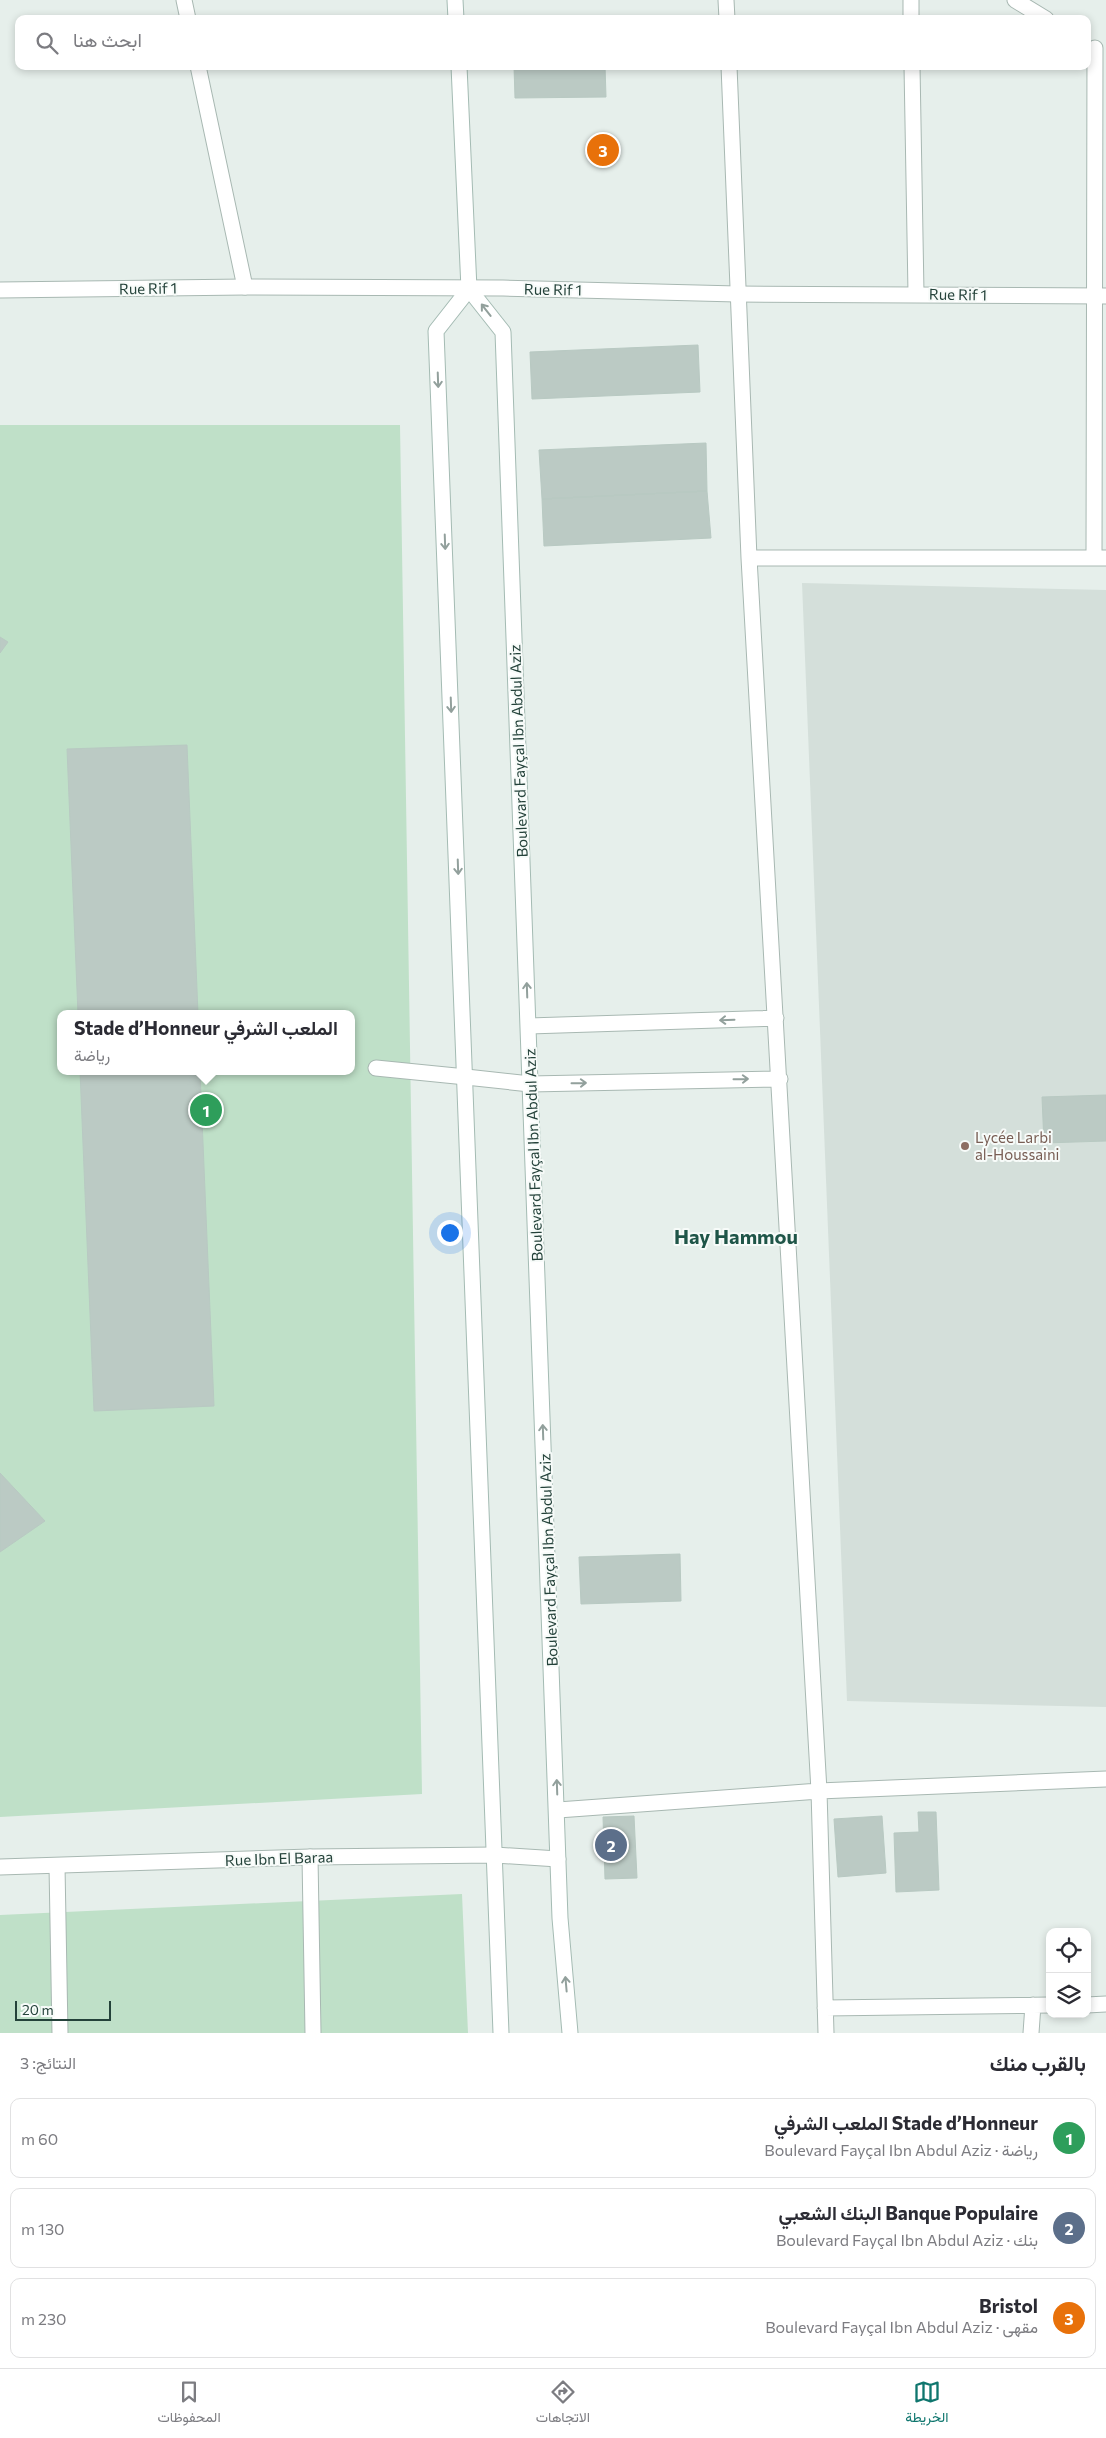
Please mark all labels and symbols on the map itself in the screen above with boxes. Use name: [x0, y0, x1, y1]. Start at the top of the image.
pin: 3: [587, 131, 619, 169]
street label: Rue Rif 1: [119, 278, 177, 298]
street label: Rue Rif 1: [524, 279, 582, 299]
street label: Rue Rif 1: [929, 284, 987, 304]
one-way arrow: [481, 303, 491, 317]
one-way arrow: [434, 372, 443, 388]
one-way arrow: [440, 534, 449, 550]
street label: Boulevard Fayçal Ibn Abdul Aziz: [505, 644, 531, 858]
one-way arrow: [447, 697, 456, 713]
one-way arrow: [453, 859, 462, 875]
one-way arrow: [523, 983, 532, 999]
one-way arrow: [720, 1015, 736, 1025]
street label: Boulevard Fayçal Ibn Abdul Aziz: [520, 1048, 546, 1262]
one-way arrow: [733, 1075, 749, 1084]
one-way arrow: [570, 1078, 586, 1088]
pin: 1: [190, 1091, 222, 1129]
place label: Lycée Larbi al-Houssaini: [975, 1128, 1059, 1163]
marker: Lycée Larbi al-Houssaini: [959, 1140, 971, 1152]
your location: [437, 1220, 463, 1246]
district label: Hay Hammou: [674, 1224, 798, 1248]
one-way arrow: [539, 1425, 548, 1441]
street label: Boulevard Fayçal Ibn Abdul Aziz: [535, 1453, 561, 1667]
one-way arrow: [552, 1779, 561, 1795]
pin: 2: [595, 1826, 627, 1864]
street label: Rue Ibn El Baraa: [225, 1847, 333, 1869]
one-way arrow: [561, 1977, 571, 1993]
scale bar: [15, 1998, 111, 2021]

